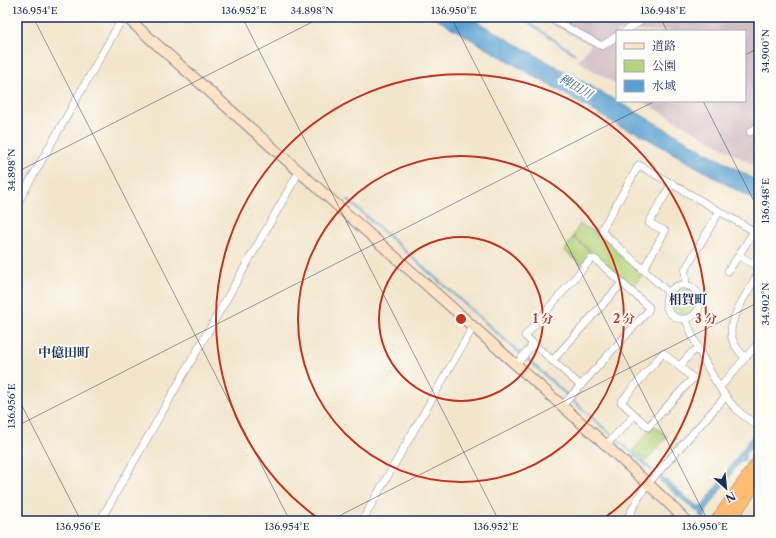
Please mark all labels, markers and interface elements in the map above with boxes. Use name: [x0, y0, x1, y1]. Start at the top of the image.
text: 136.954°E: [12, 4, 58, 17]
text: 136.952°E: [221, 4, 267, 17]
text: 34.898°N: [290, 4, 334, 17]
text: 136.950°E: [431, 4, 477, 17]
text: 136.948°E: [640, 4, 686, 17]
text: 34.900°N: [759, 29, 772, 73]
legend: [616, 30, 746, 102]
text: 道路: [652, 38, 676, 53]
text: 公園: [652, 58, 676, 73]
water label: 稗田川: [557, 71, 597, 102]
text: 水域: [652, 78, 676, 93]
text: 34.898°N: [5, 148, 18, 192]
text: 136.948°E: [759, 178, 772, 224]
text: 34.902°N: [759, 282, 772, 326]
district label: 相賀町: [668, 291, 708, 307]
text: 1 分: [533, 311, 553, 326]
text: 2 分: [613, 311, 635, 326]
text: 3 分: [695, 311, 717, 326]
centre of rings: [454, 312, 468, 326]
district label: 中億田町: [38, 344, 90, 360]
text: 136.956°E: [5, 383, 18, 429]
north arrow: [706, 468, 746, 508]
text: N: [723, 489, 738, 506]
text: 136.956°E: [55, 520, 101, 533]
text: 136.954°E: [264, 520, 310, 533]
text: 136.952°E: [473, 520, 519, 533]
text: 136.950°E: [682, 520, 728, 533]

